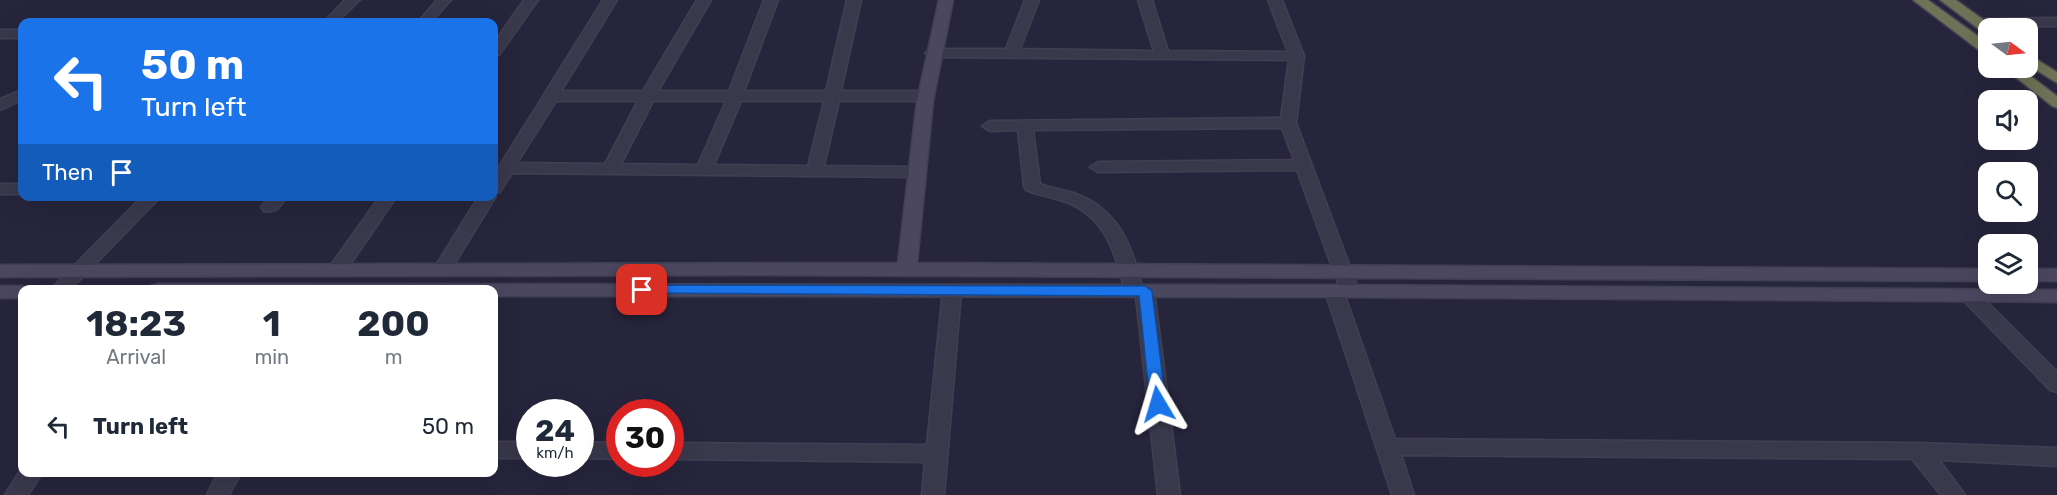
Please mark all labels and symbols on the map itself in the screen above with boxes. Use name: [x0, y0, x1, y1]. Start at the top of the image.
north arrow: [1978, 18, 2038, 78]
pin: [616, 264, 667, 315]
position arrow: [1126, 372, 1190, 436]
speed limit sign: 30: [606, 399, 684, 477]

